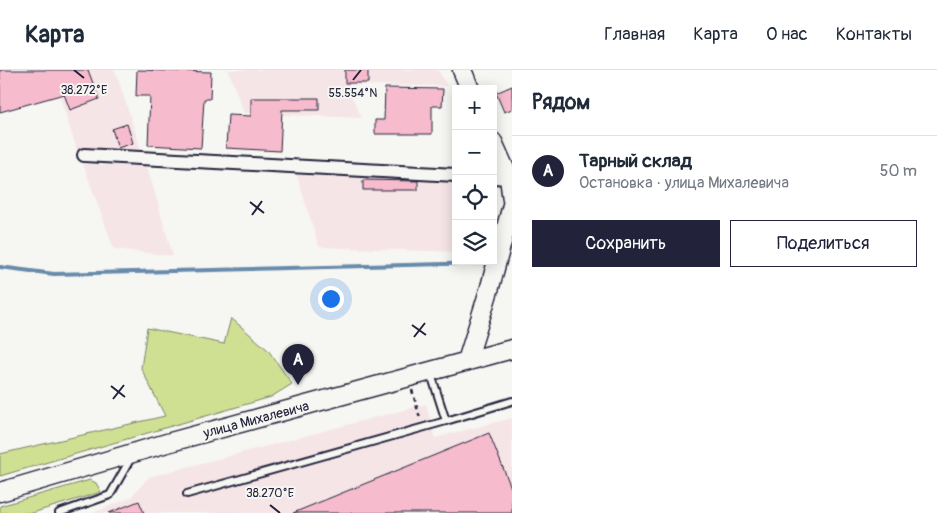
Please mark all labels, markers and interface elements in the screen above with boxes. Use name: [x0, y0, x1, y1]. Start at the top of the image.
text: Карта: [25, 20, 84, 49]
text: Главная: [604, 23, 665, 46]
text: Карта: [693, 23, 738, 46]
text: О нас: [766, 23, 808, 46]
text: Контакты: [836, 23, 912, 46]
text: 38.272°E: [61, 83, 107, 98]
map controls: [452, 85, 497, 265]
button: +: [452, 85, 497, 130]
text: 55.554°N: [329, 86, 377, 101]
text: Рядом: [532, 89, 590, 116]
button: −: [452, 130, 497, 175]
text: Тарный склад: [579, 149, 692, 173]
text: A: [543, 161, 553, 181]
text: 50 m: [880, 161, 917, 181]
text: Остановка · улица Михалевича: [579, 173, 789, 193]
button: locate: [452, 175, 497, 220]
button: layers: [452, 220, 497, 265]
button: Сохранить: [532, 220, 720, 267]
button: Поделиться: [730, 220, 917, 267]
your location: [318, 286, 344, 312]
pin: A: [282, 344, 314, 385]
street label: улица Михалевича: [200, 397, 311, 442]
text: 38.270°E: [246, 486, 294, 501]

